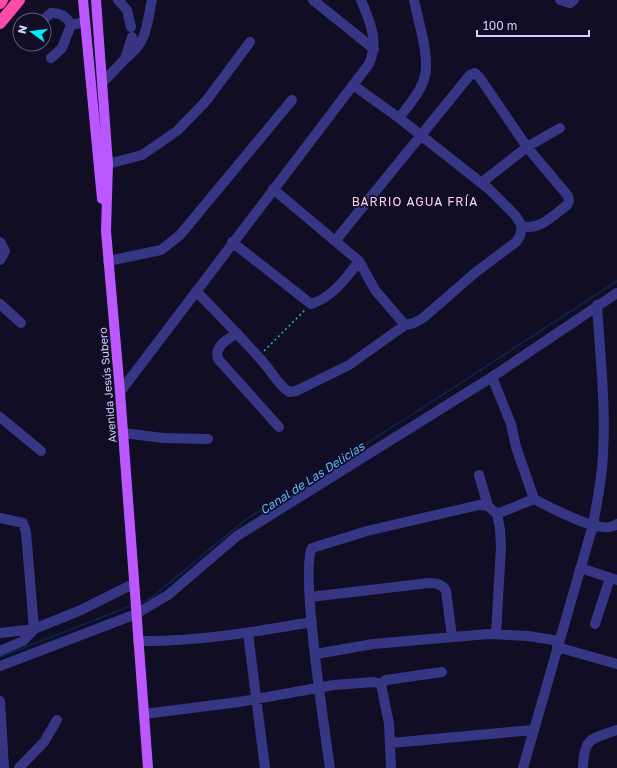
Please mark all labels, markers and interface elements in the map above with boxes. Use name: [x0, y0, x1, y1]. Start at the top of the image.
north arrow: [12, 12, 52, 52]
scale bar: [477, 12, 589, 38]
text: 100 m: [483, 18, 517, 33]
text: N: [14, 24, 29, 35]
district label: BARRIO AGUA FRÍA: [352, 194, 478, 209]
street label: Avenida Jesús Subero: [95, 326, 119, 443]
water label: Canal de Las Delicias: [257, 438, 368, 517]

